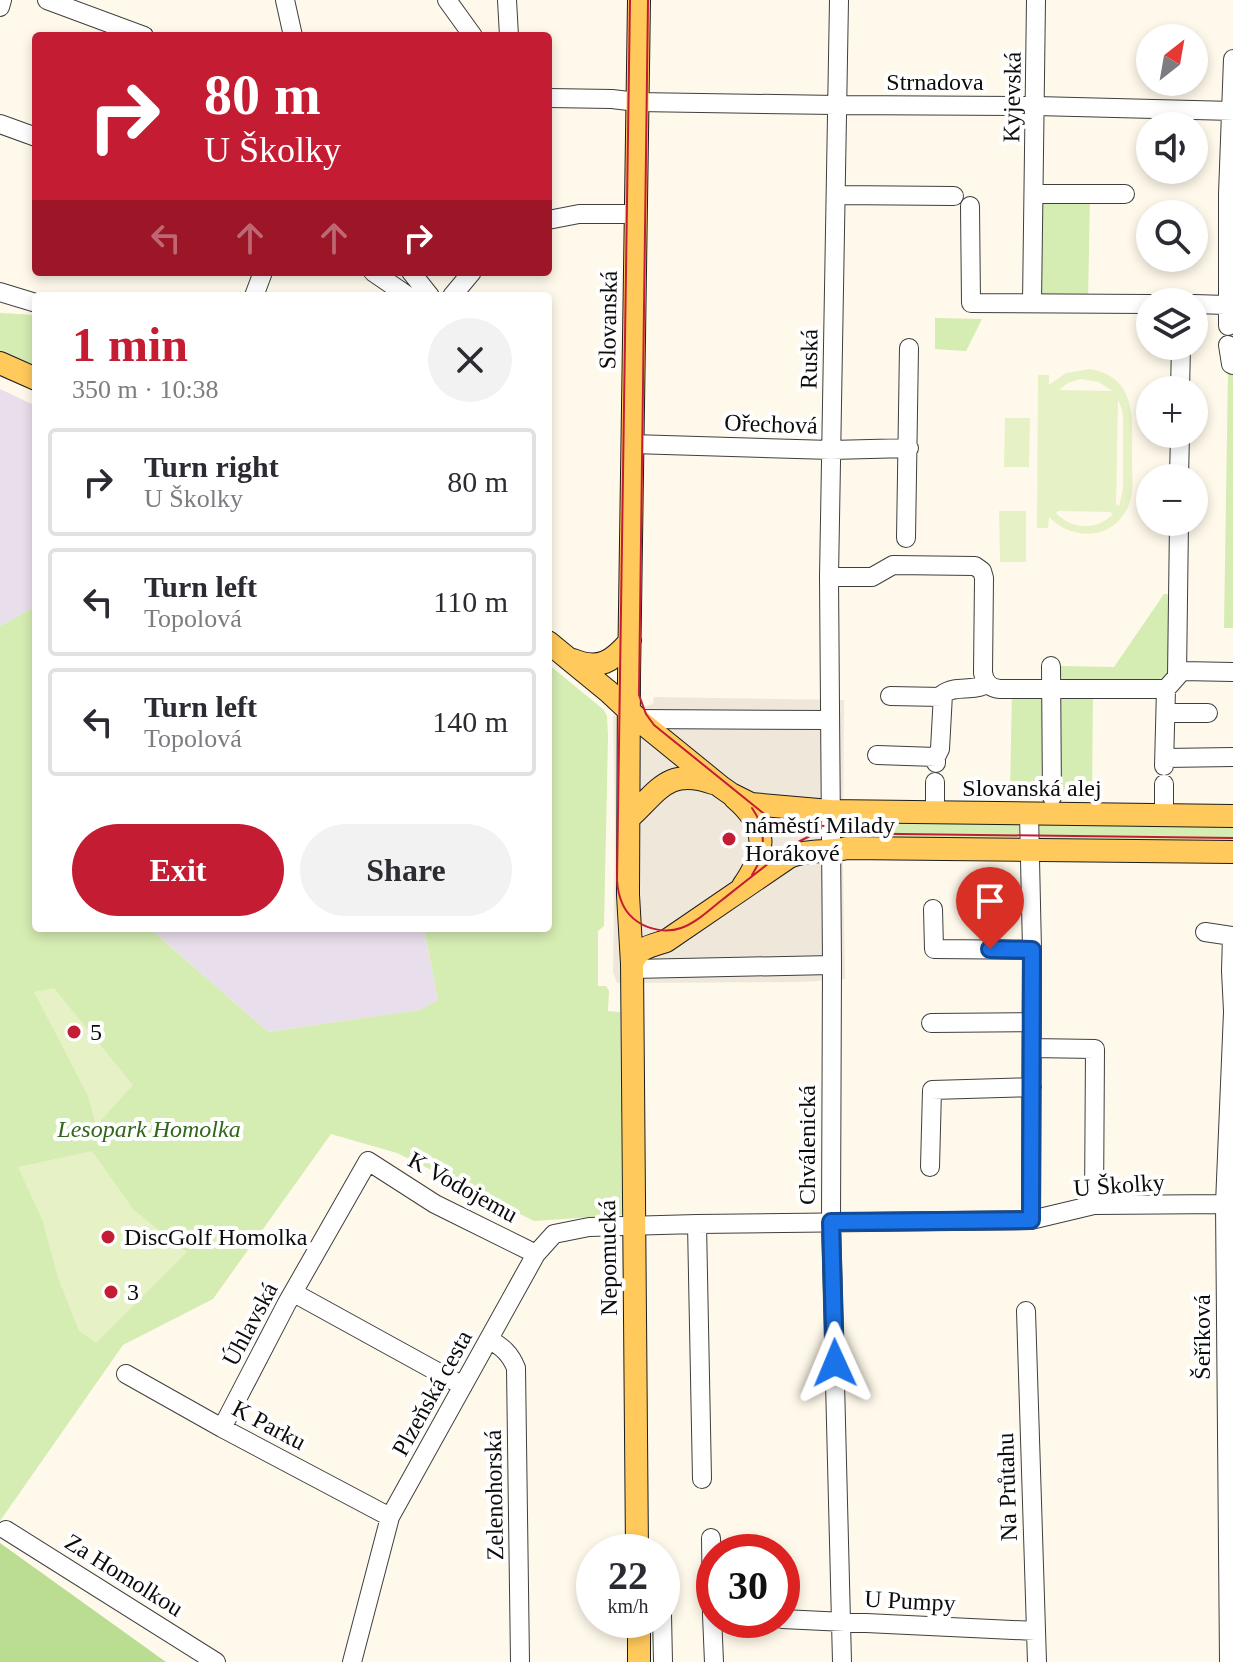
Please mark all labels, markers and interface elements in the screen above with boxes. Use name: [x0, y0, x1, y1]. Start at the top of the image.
north arrow: [1136, 24, 1208, 96]
map controls: [1136, 24, 1208, 536]
street label: Kyjevská: [998, 51, 1026, 143]
icon: right: [72, 64, 176, 168]
text: 80 m: [204, 64, 321, 126]
street label: Strnadova: [886, 69, 984, 95]
button: sound: [1136, 112, 1208, 184]
text: U Školky: [204, 130, 341, 170]
button: search: [1136, 200, 1208, 272]
icon: left: [144, 216, 188, 260]
icon: ahead: [228, 216, 272, 260]
icon: ahead: [312, 216, 356, 260]
icon: right: [396, 216, 440, 260]
street label: Slovanská: [594, 270, 622, 370]
button: layers: [1136, 288, 1208, 360]
text: 1 min: [72, 318, 188, 371]
button: close: [428, 318, 512, 402]
street label: Ruská: [795, 328, 823, 389]
text: 350 m · 10:38: [72, 375, 219, 404]
button: +: [1136, 376, 1208, 448]
street label: Ořechová: [724, 409, 818, 439]
text: Turn right: [144, 450, 279, 483]
icon: right: [76, 460, 120, 504]
button: −: [1136, 464, 1208, 536]
text: 80 m: [447, 465, 508, 498]
text: U Školky: [144, 484, 243, 513]
text: Turn left: [144, 570, 257, 603]
icon: left: [76, 580, 120, 624]
text: 110 m: [433, 585, 508, 618]
text: Topolová: [144, 604, 242, 633]
text: Turn left: [144, 690, 257, 723]
icon: left: [76, 700, 120, 744]
text: 140 m: [432, 705, 508, 738]
text: Topolová: [144, 724, 242, 753]
street label: Slovanská alej: [962, 775, 1102, 801]
place label: náměstí Milady Horákové: [745, 812, 895, 866]
button: Exit: [72, 824, 284, 916]
button: Share: [300, 824, 512, 916]
marker: náměstí Milady Horákové: [720, 830, 738, 848]
pin: [956, 867, 1024, 949]
icon: arrive: [968, 879, 1012, 923]
place label: 5: [90, 1019, 102, 1045]
marker: 5: [65, 1023, 83, 1041]
street label: Chválenická: [794, 1085, 820, 1205]
park label: Lesopark Homolka: [56, 1116, 241, 1142]
street label: K Vodojemu: [404, 1146, 522, 1228]
street label: U Školky: [1073, 1169, 1165, 1201]
street label: Nepomucká: [594, 1199, 622, 1316]
place label: DiscGolf Homolka: [124, 1224, 308, 1250]
marker: DiscGolf Homolka: [99, 1228, 117, 1246]
street label: Úhlavská: [217, 1278, 283, 1370]
place label: 3: [127, 1279, 139, 1305]
marker: 3: [102, 1283, 120, 1301]
street label: Šeříková: [1189, 1294, 1215, 1380]
position arrow: [793, 1321, 877, 1405]
street label: Plzeňská cesta: [387, 1325, 477, 1460]
street label: K Parku: [228, 1395, 310, 1455]
street label: Zelenohorská: [480, 1429, 508, 1561]
street label: Na Průtahu: [992, 1432, 1022, 1542]
street label: Za Homolkou: [60, 1528, 188, 1622]
speed limit sign: 30: [696, 1534, 800, 1638]
text: 22: [608, 1553, 648, 1598]
street label: U Pumpy: [864, 1586, 956, 1616]
text: km/h: [607, 1595, 649, 1617]

